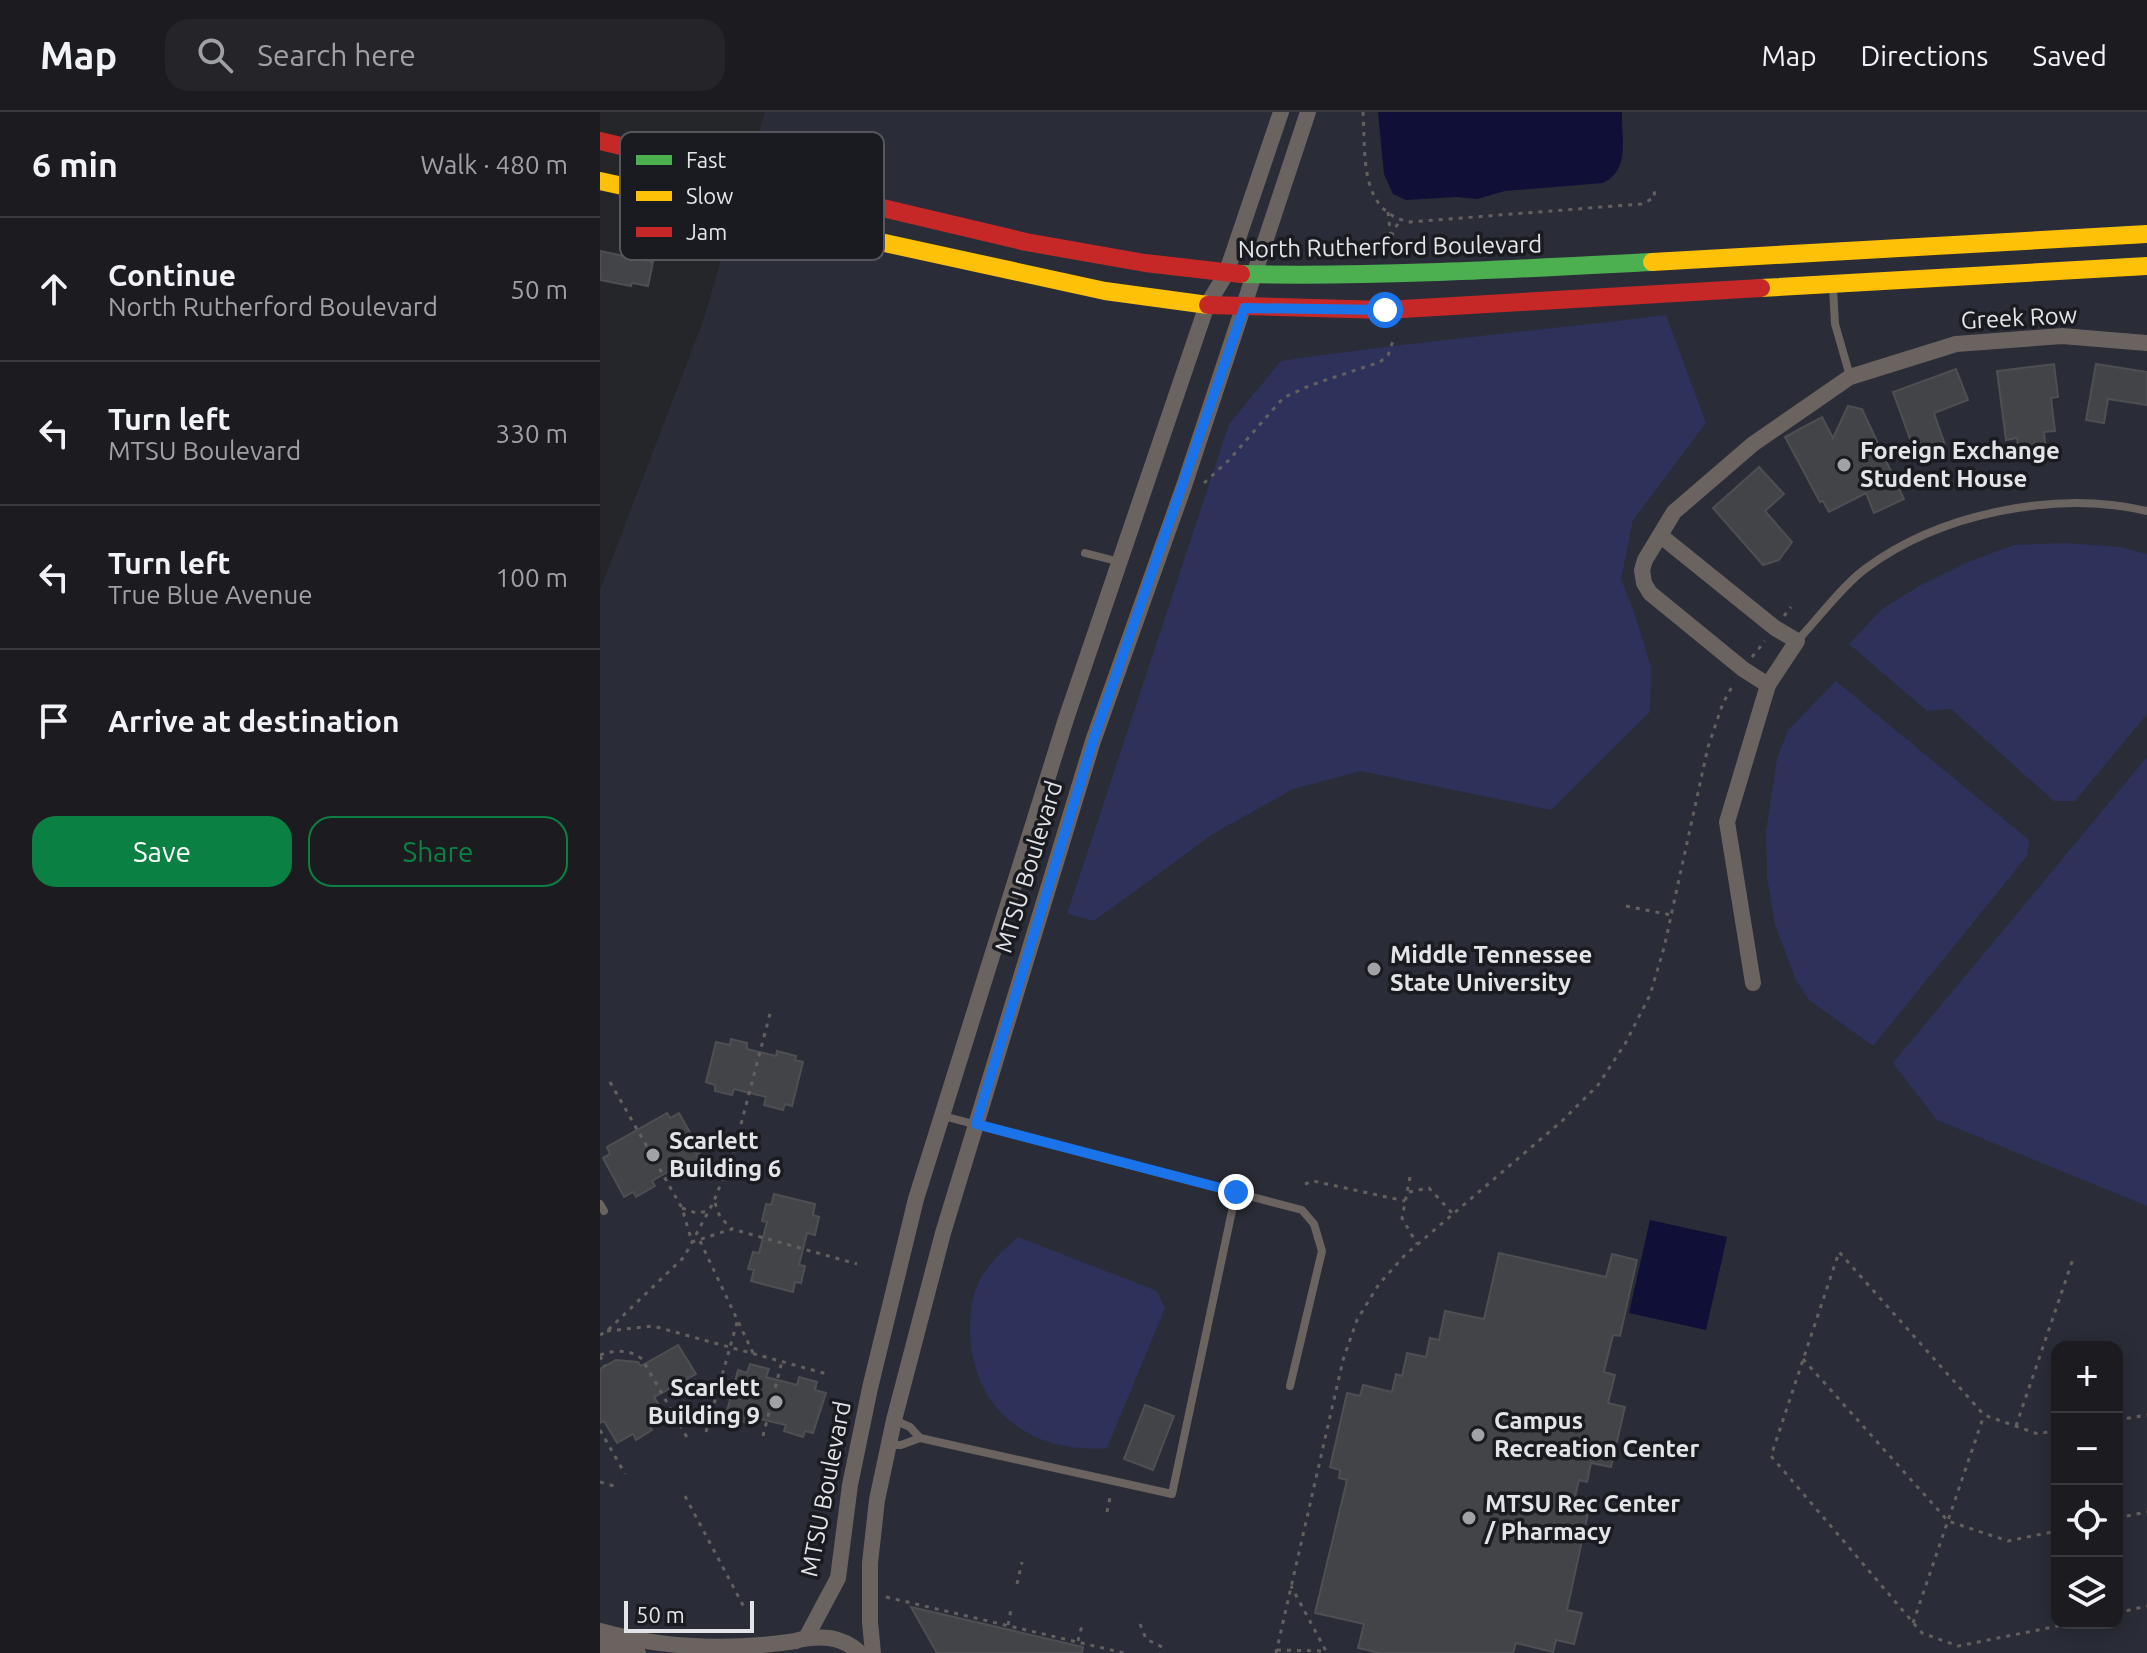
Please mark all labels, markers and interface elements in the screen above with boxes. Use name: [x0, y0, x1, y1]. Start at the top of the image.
search box: [165, 19, 725, 91]
icon: search: [193, 33, 237, 77]
text: Map: [40, 34, 117, 76]
text: Search here: [257, 38, 416, 72]
text: Map: [1761, 40, 1817, 71]
text: Directions: [1861, 40, 1988, 71]
text: Saved: [2032, 40, 2107, 71]
legend: [620, 132, 884, 260]
text: 6 min: [32, 145, 118, 183]
text: Fast: [686, 147, 727, 172]
text: Walk · 480 m: [420, 150, 568, 179]
text: Slow: [686, 183, 733, 208]
text: Jam: [686, 219, 727, 244]
street label: North Rutherford Boulevard: [1238, 230, 1542, 263]
text: Continue: [108, 258, 236, 292]
icon: ahead: [32, 267, 76, 311]
text: 50 m: [510, 275, 568, 304]
text: North Rutherford Boulevard: [108, 292, 438, 321]
route start: [1367, 292, 1403, 328]
street label: Greek Row: [1960, 301, 2078, 334]
text: Turn left: [108, 402, 230, 436]
icon: left: [32, 411, 76, 455]
text: 330 m: [496, 419, 568, 448]
text: MTSU Boulevard: [108, 436, 301, 465]
place label: Foreign Exchange Student House: [1860, 437, 2060, 492]
marker: Foreign Exchange Student House: [1835, 456, 1853, 474]
text: Turn left: [108, 546, 230, 580]
icon: left: [32, 555, 76, 599]
text: 100 m: [496, 563, 568, 592]
text: True Blue Avenue: [108, 580, 313, 609]
icon: arrive: [32, 699, 76, 743]
text: Arrive at destination: [108, 704, 400, 738]
street label: MTSU Boulevard: [990, 778, 1068, 956]
button: Save: [32, 816, 292, 887]
button: Share: [308, 816, 568, 887]
place label: Middle Tennessee State University: [1390, 941, 1592, 996]
marker: Middle Tennessee State University: [1365, 960, 1383, 978]
place label: Scarlett Building 6: [669, 1127, 781, 1182]
marker: Scarlett Building 6: [644, 1146, 662, 1164]
route end: [1218, 1174, 1254, 1210]
map controls: [2051, 1341, 2123, 1629]
button: +: [2051, 1341, 2123, 1413]
place label: Scarlett Building 9: [648, 1374, 760, 1429]
marker: Scarlett Building 9: [767, 1393, 785, 1411]
street label: MTSU Boulevard: [795, 1399, 856, 1579]
place label: Campus Recreation Center: [1494, 1407, 1699, 1462]
button: −: [2051, 1413, 2123, 1485]
marker: Campus Recreation Center: [1469, 1426, 1487, 1444]
button: locate: [2051, 1485, 2123, 1557]
place label: MTSU Rec Center / Pharmacy: [1484, 1490, 1680, 1545]
marker: MTSU Rec Center / Pharmacy: [1460, 1509, 1478, 1527]
button: layers: [2051, 1557, 2123, 1629]
scale bar: [624, 1597, 754, 1633]
text: 50 m: [636, 1602, 685, 1627]

